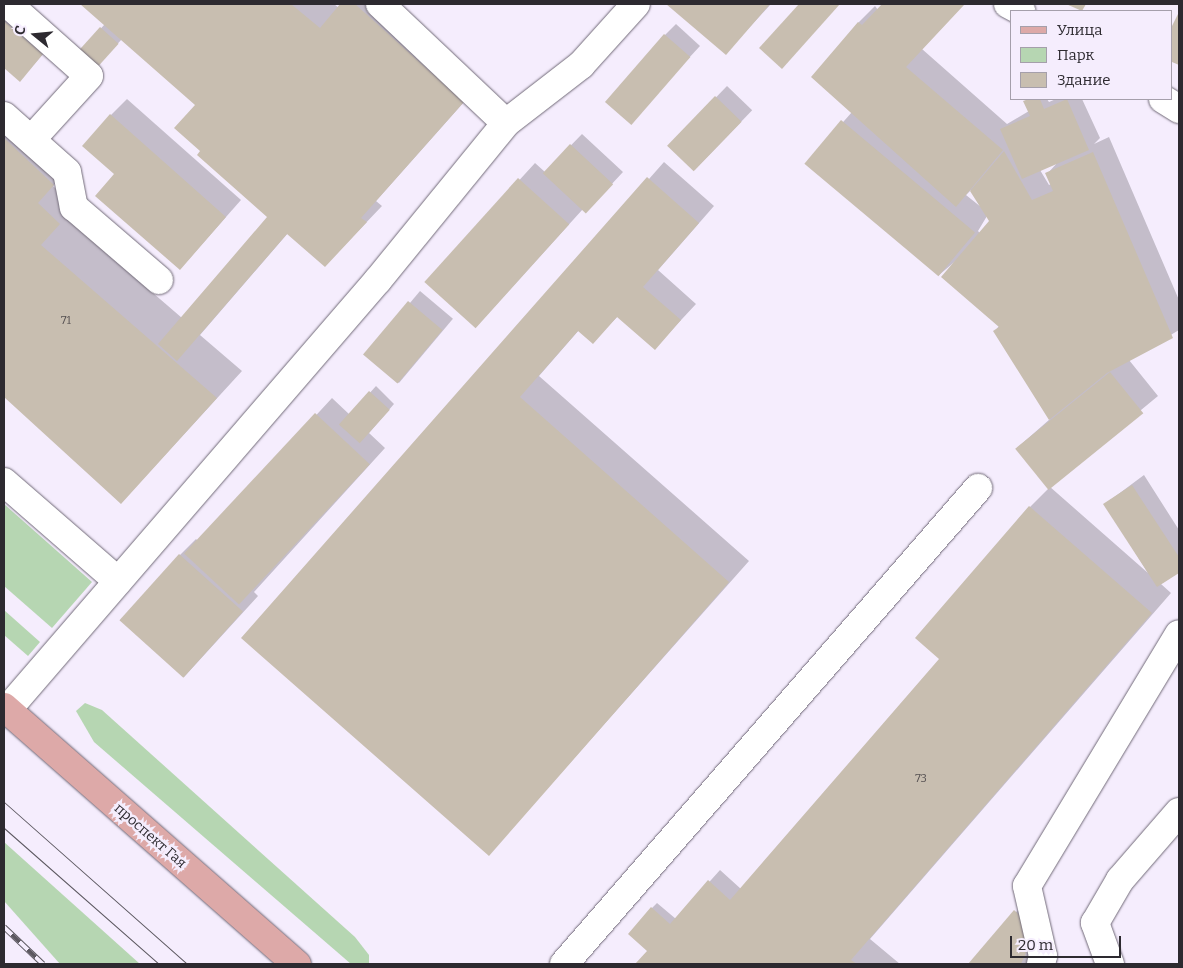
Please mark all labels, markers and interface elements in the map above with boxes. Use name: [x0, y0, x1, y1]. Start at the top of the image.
north arrow: [10, 10, 60, 60]
legend: [1010, 10, 1173, 100]
text: Улица: [1057, 21, 1103, 39]
text: С: [11, 24, 30, 37]
text: Парк: [1057, 46, 1094, 64]
text: Здание: [1057, 71, 1111, 89]
house number: 71: [61, 314, 71, 328]
house number: 73: [915, 772, 927, 786]
street label: проспект Гая: [111, 800, 189, 872]
scale bar: [1013, 926, 1124, 958]
text: 20 m: [1018, 936, 1053, 954]

